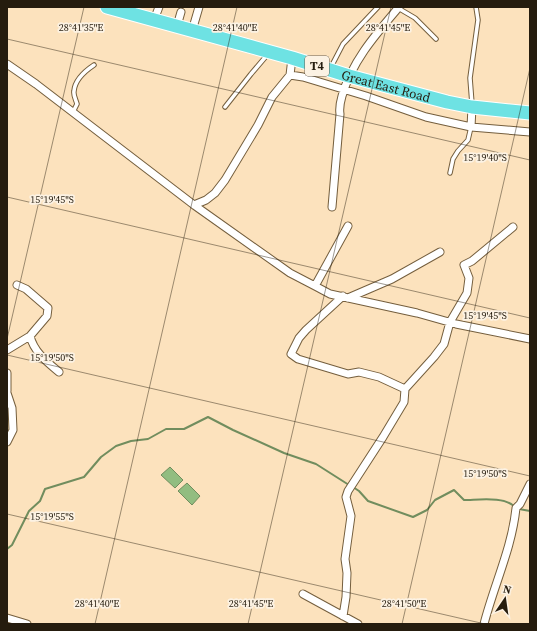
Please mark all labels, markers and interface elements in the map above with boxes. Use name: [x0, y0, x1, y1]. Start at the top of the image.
text: 28°41'35"E: [59, 21, 103, 34]
text: 28°41'40"E: [213, 21, 257, 34]
text: 28°41'45"E: [366, 21, 410, 34]
road number: T4: [305, 56, 329, 76]
street label: Great East Road: [339, 66, 433, 106]
text: 15°19'40"S: [463, 151, 507, 164]
text: 15°19'45"S: [30, 193, 74, 206]
text: 15°19'45"S: [463, 309, 507, 322]
text: 15°19'50"S: [30, 351, 74, 364]
text: 15°19'50"S: [463, 467, 507, 480]
text: 15°19'55"S: [30, 510, 74, 523]
north arrow: [485, 579, 525, 619]
text: N: [502, 582, 513, 598]
text: 28°41'40"E: [75, 597, 119, 610]
text: 28°41'45"E: [229, 597, 273, 610]
text: 28°41'50"E: [382, 597, 426, 610]

